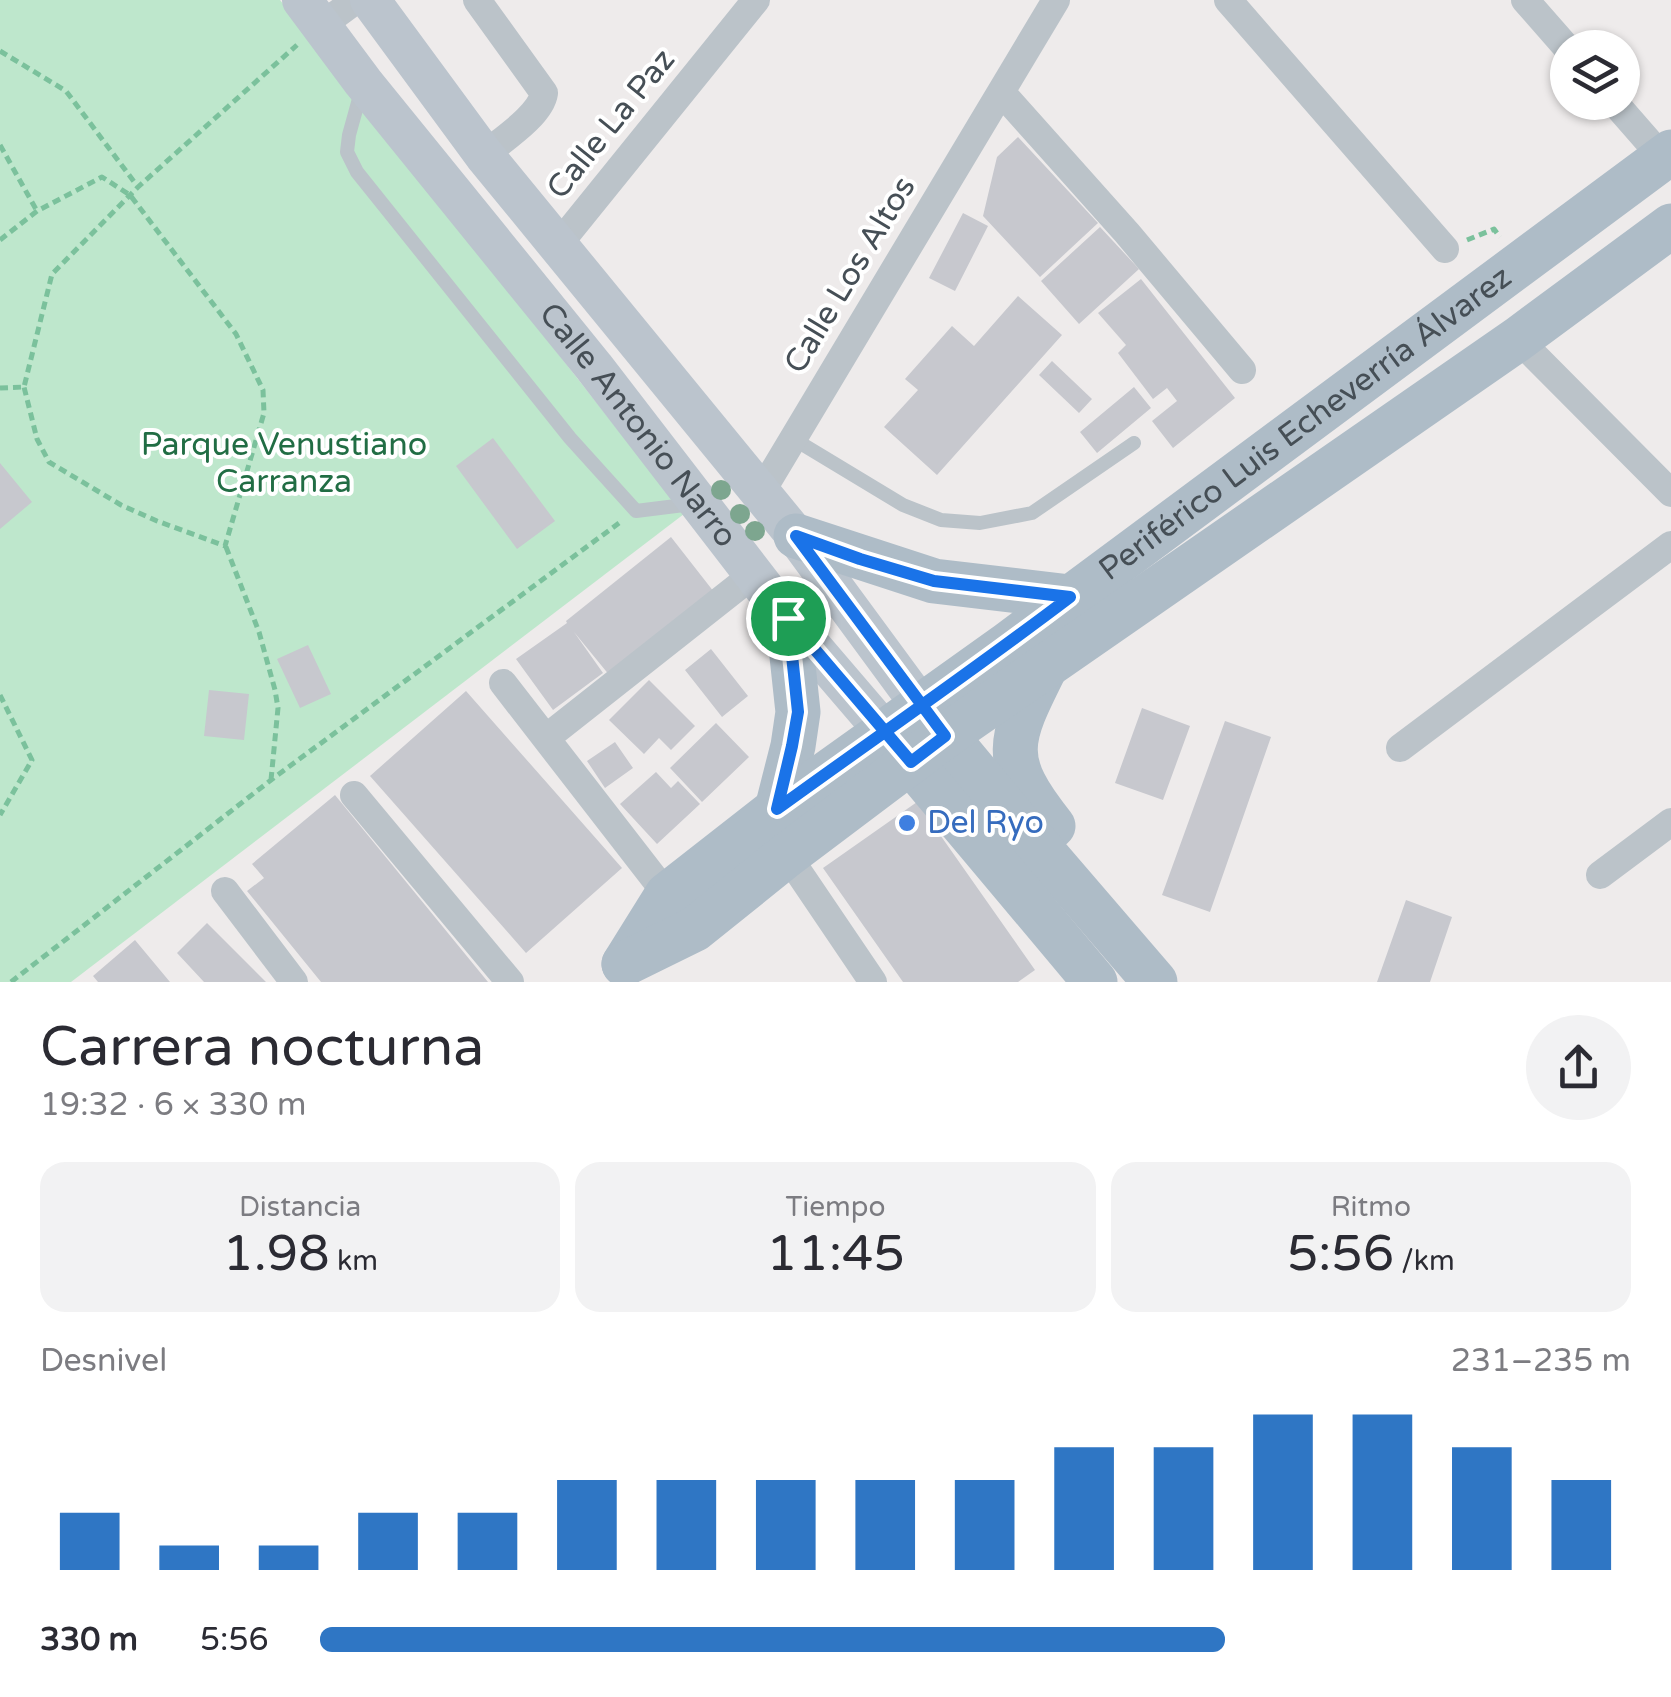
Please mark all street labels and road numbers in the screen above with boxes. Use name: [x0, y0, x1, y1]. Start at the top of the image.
street label: Calle La Paz: [539, 41, 683, 207]
street label: Calle Los Altos: [776, 170, 924, 380]
street label: Periférico Luis Echeverría Álvarez: [1092, 258, 1519, 589]
street label: Calle Antonio Narro: [531, 295, 745, 555]

